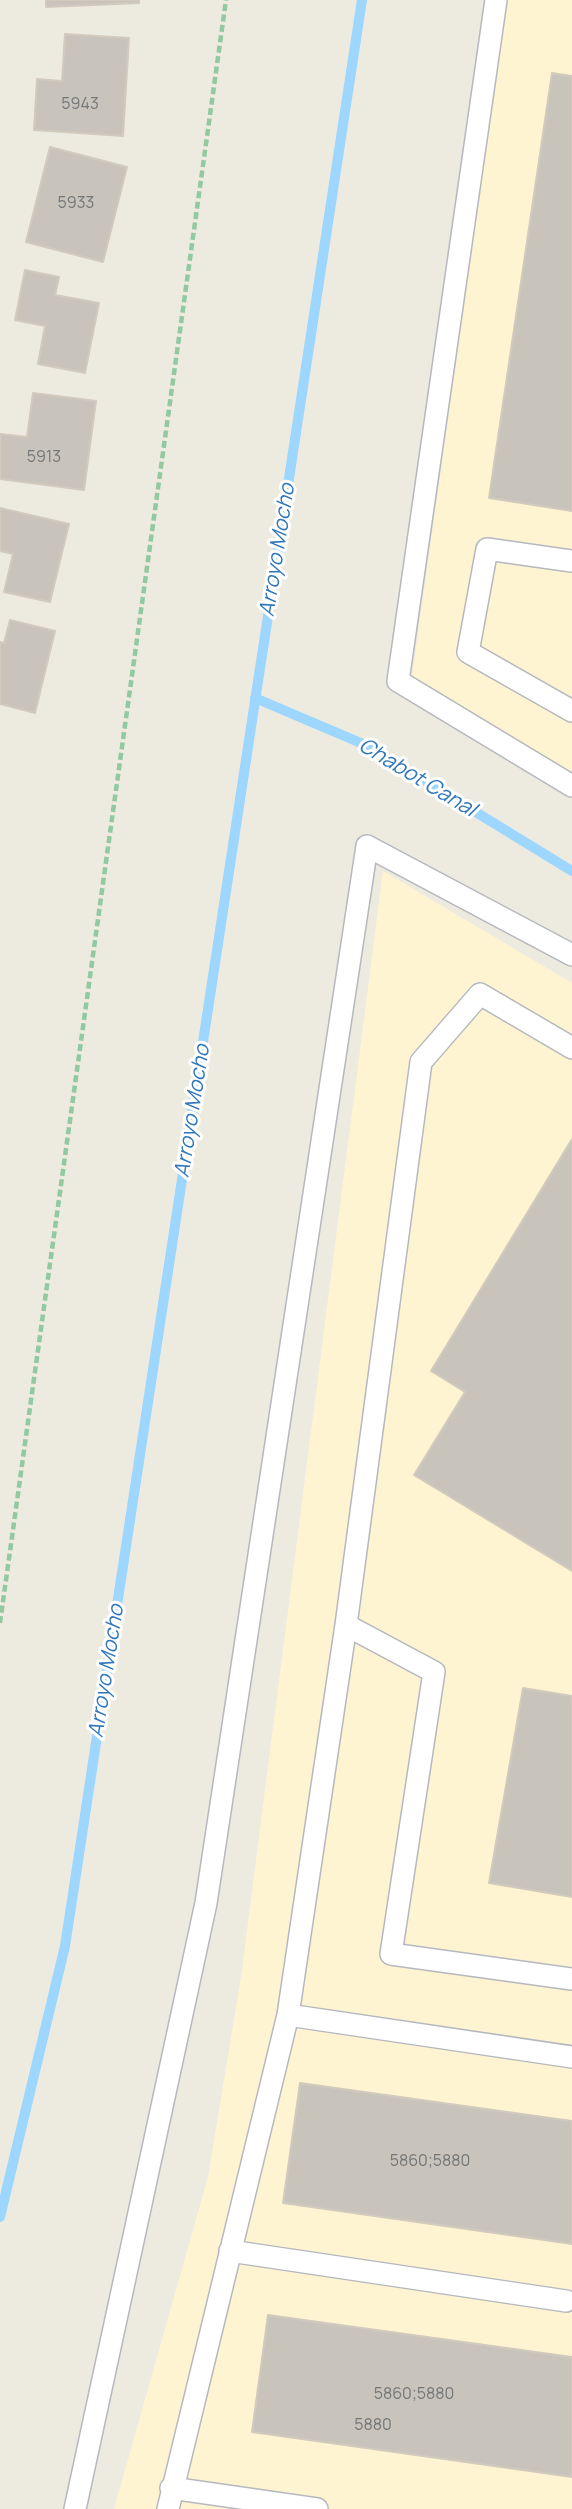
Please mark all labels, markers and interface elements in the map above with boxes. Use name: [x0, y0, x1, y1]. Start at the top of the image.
house number: 5943: [61, 95, 99, 115]
house number: 5933: [58, 194, 94, 214]
house number: 5913: [27, 448, 61, 468]
water label: Arroyo Mocho: [255, 482, 301, 618]
water label: Chabot Canal: [354, 733, 480, 823]
water label: Arroyo Mocho: [170, 1043, 216, 1179]
water label: Arroyo Mocho: [84, 1603, 130, 1739]
house number: 5860;5880: [390, 2152, 470, 2172]
house number: 5860;5880: [374, 2385, 454, 2405]
house number: 5880: [354, 2416, 392, 2436]

